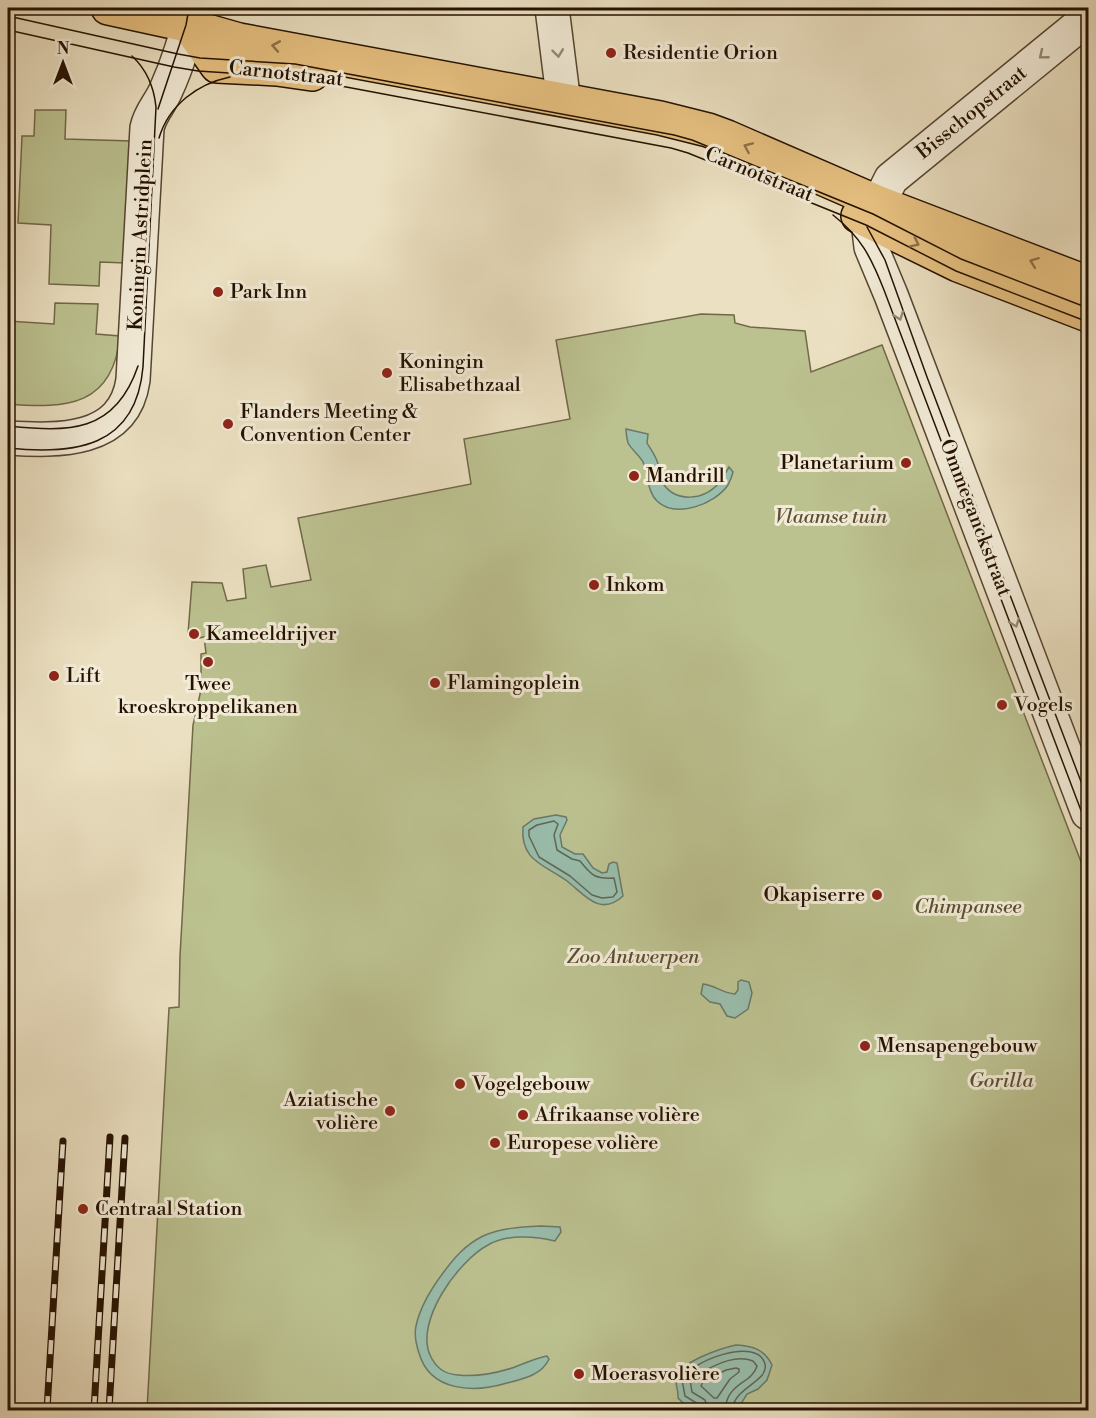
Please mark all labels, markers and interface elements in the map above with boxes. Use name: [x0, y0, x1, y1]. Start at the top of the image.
north arrow: [33, 33, 93, 93]
text: N: [57, 39, 70, 59]
one-way arrow: [271, 41, 280, 53]
place label: Residentie Orion: [623, 41, 778, 66]
marker: Residentie Orion: [604, 46, 618, 60]
one-way arrow: [1039, 48, 1050, 59]
one-way arrow: [551, 49, 564, 58]
street label: Carnotstraat: [228, 56, 344, 92]
street label: Bisschopstraat: [911, 61, 1032, 166]
street label: Koningin Astridplein: [123, 138, 159, 331]
street label: Carnotstraat: [701, 142, 817, 208]
one-way arrow: [744, 142, 755, 154]
one-way arrow: [908, 235, 919, 247]
one-way arrow: [1029, 256, 1040, 269]
place label: Park Inn: [230, 280, 307, 305]
marker: Park Inn: [211, 285, 225, 299]
one-way arrow: [891, 310, 904, 321]
place label: Koningin Elisabethzaal: [399, 350, 521, 398]
marker: Koningin Elisabethzaal: [380, 366, 394, 380]
place label: Flanders Meeting & Convention Center: [240, 400, 418, 448]
marker: Flanders Meeting & Convention Center: [221, 417, 235, 431]
street label: Ommeganckstraat: [934, 436, 1016, 600]
place label: Planetarium: [780, 451, 894, 476]
marker: Planetarium: [899, 456, 913, 470]
place label: Mandrill: [646, 464, 725, 489]
marker: Mandrill: [627, 469, 641, 483]
park label: Vlaamse tuin: [775, 505, 888, 530]
place label: Inkom: [606, 573, 665, 598]
marker: Inkom: [587, 578, 601, 592]
one-way arrow: [1008, 617, 1021, 627]
place label: Kameeldrijver: [206, 622, 337, 647]
marker: Kameeldrijver: [187, 627, 201, 641]
marker: Twee kroeskroppelikanen: [201, 655, 215, 669]
place label: Lift: [66, 664, 101, 689]
marker: Lift: [47, 669, 61, 683]
place label: Flamingoplein: [447, 671, 580, 696]
place label: Twee kroeskroppelikanen: [118, 672, 298, 720]
marker: Flamingoplein: [428, 676, 442, 690]
place label: Vogels: [1013, 693, 1073, 718]
marker: Vogels: [995, 698, 1009, 712]
place label: Okapiserre: [764, 883, 865, 908]
marker: Okapiserre: [870, 888, 884, 902]
park label: Chimpansee: [914, 895, 1022, 920]
park label: Zoo Antwerpen: [567, 945, 700, 970]
place label: Mensapengebouw: [877, 1034, 1038, 1059]
marker: Mensapengebouw: [858, 1039, 872, 1053]
park label: Gorilla: [969, 1069, 1034, 1094]
place label: Vogelgebouw: [471, 1072, 591, 1097]
marker: Vogelgebouw: [453, 1077, 467, 1091]
place label: Aziatische volière: [283, 1088, 378, 1136]
place label: Afrikaanse volière: [534, 1103, 700, 1128]
marker: Aziatische volière: [383, 1104, 397, 1118]
marker: Afrikaanse volière: [516, 1108, 530, 1122]
place label: Europese volière: [507, 1131, 658, 1156]
marker: Europese volière: [488, 1136, 502, 1150]
place label: Centraal Station: [95, 1197, 243, 1222]
marker: Centraal Station: [76, 1202, 90, 1216]
place label: Moerasvolière: [591, 1362, 720, 1387]
marker: Moerasvolière: [572, 1367, 586, 1381]

